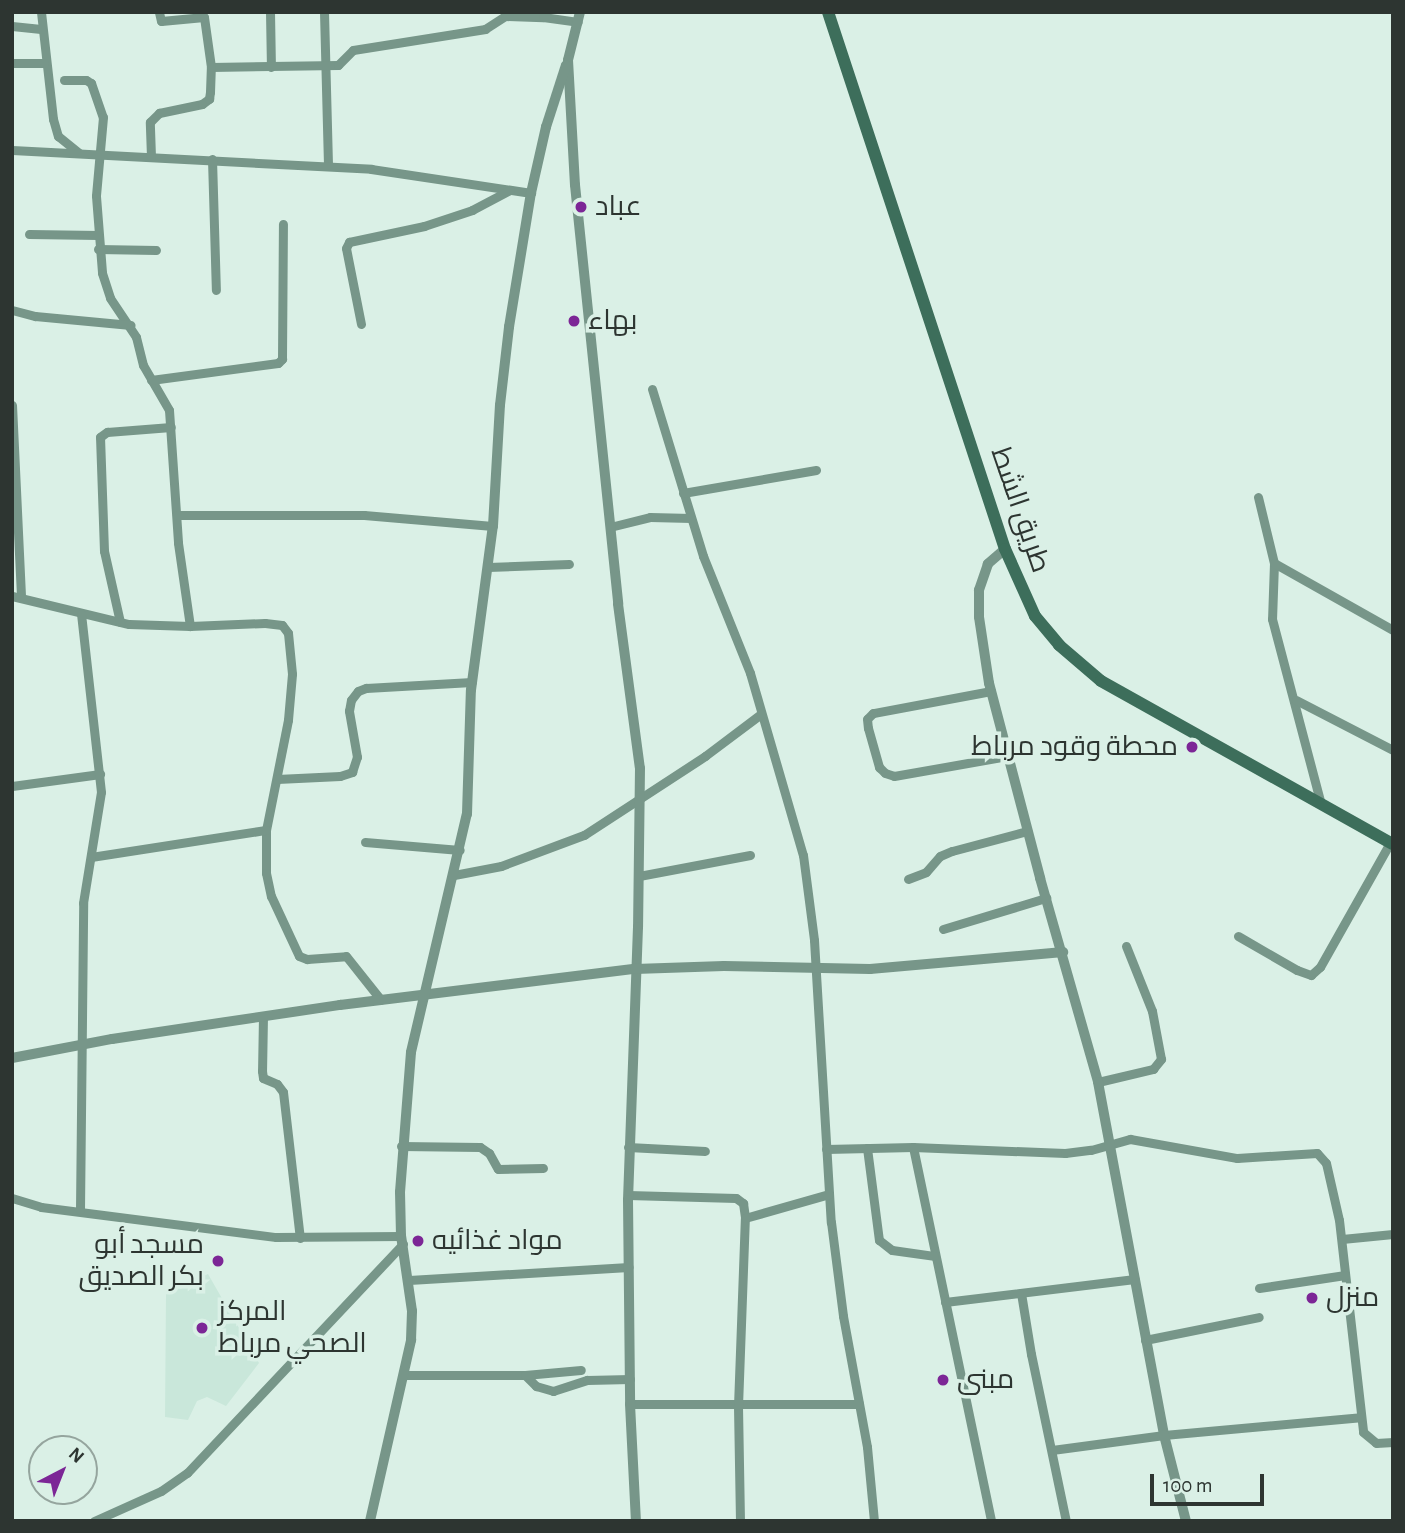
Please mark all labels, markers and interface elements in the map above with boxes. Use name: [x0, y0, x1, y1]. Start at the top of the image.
place label: عباد: [595, 190, 642, 224]
marker: عباد: [573, 199, 589, 215]
place label: بهاء: [588, 304, 637, 338]
marker: بهاء: [566, 313, 582, 329]
street label: طريق الشط: [983, 443, 1057, 577]
place label: محطة وقود مرباط: [971, 730, 1178, 764]
marker: محطة وقود مرباط: [1184, 739, 1200, 755]
place label: مواد غذائيه: [432, 1224, 563, 1258]
place label: مسجد أبو بكر الصديق: [78, 1228, 204, 1294]
marker: مواد غذائيه: [410, 1233, 426, 1249]
marker: مسجد أبو بكر الصديق: [210, 1253, 226, 1269]
place label: منزل: [1326, 1281, 1379, 1315]
marker: منزل: [1304, 1290, 1320, 1306]
place label: المركز الصحي مرباط: [218, 1295, 367, 1361]
marker: المركز الصحي مرباط: [192, 1318, 212, 1338]
place label: مبنى: [957, 1363, 1014, 1397]
marker: مبنى: [935, 1372, 951, 1388]
north arrow: [28, 1435, 98, 1505]
text: N: [65, 1444, 87, 1467]
scale bar: [1153, 1460, 1267, 1504]
text: 100 m: [1163, 1475, 1213, 1496]

